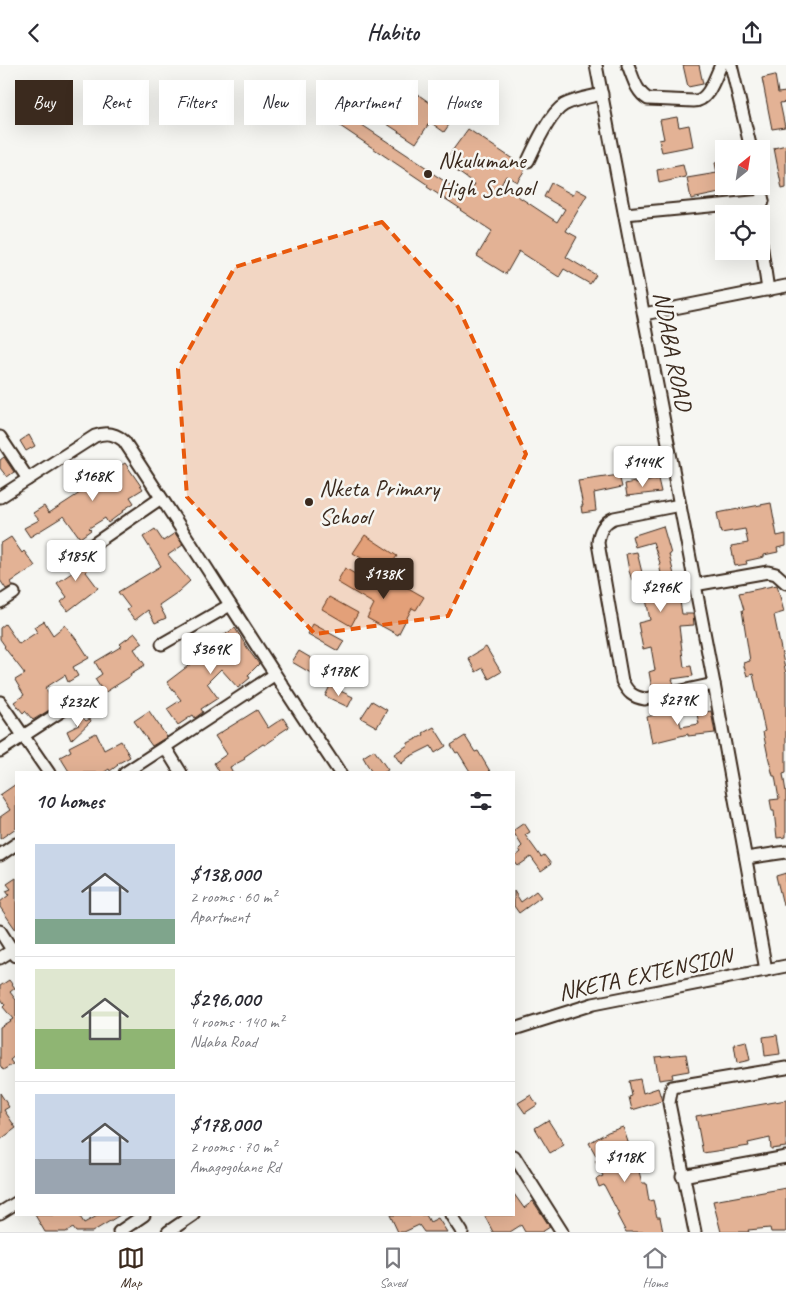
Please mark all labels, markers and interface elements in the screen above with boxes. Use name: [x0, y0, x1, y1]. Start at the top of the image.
icon: back: [20, 19, 48, 47]
text: Habito: [367, 19, 419, 47]
icon: share: [738, 19, 766, 47]
chip: Buy: [15, 80, 73, 125]
chip: Rent: [83, 80, 149, 125]
chip: Filters: [159, 80, 234, 125]
chip: New: [244, 80, 306, 125]
chip: Apartment: [316, 80, 418, 125]
chip: House: [428, 80, 499, 125]
north arrow: [715, 140, 770, 195]
map controls: [715, 140, 770, 260]
place label: Nkulumane High School: [438, 145, 538, 203]
marker: Nkulumane High School: [422, 168, 434, 180]
button: locate: [715, 205, 770, 260]
street label: NDABA ROAD: [647, 289, 700, 415]
pin: $144K: [608, 445, 678, 488]
text: $144K: [625, 452, 661, 472]
pin: $168K: [58, 459, 128, 502]
text: $168K: [74, 466, 112, 486]
place label: Nketa Primary School: [319, 473, 441, 531]
marker: Nketa Primary School: [303, 496, 315, 508]
pin: $185K: [41, 539, 111, 582]
text: $185K: [58, 546, 94, 566]
pin: $138K: [349, 557, 419, 600]
text: $138K: [366, 564, 402, 584]
pin: $296K: [626, 571, 696, 613]
text: $296K: [642, 577, 680, 597]
pin: $369K: [176, 633, 246, 675]
text: $369K: [192, 639, 230, 659]
pin: $178K: [304, 655, 374, 697]
text: $178K: [321, 661, 357, 681]
pin: $279K: [643, 683, 713, 726]
pin: $232K: [43, 685, 113, 728]
text: $279K: [660, 690, 696, 710]
text: $232K: [60, 692, 96, 712]
icon: filters: [467, 787, 495, 815]
text: 10 homes: [35, 788, 104, 814]
text: $138,000: [190, 861, 260, 887]
icon: home: [75, 864, 135, 924]
text: 2 rooms · 60 m²: [190, 887, 276, 907]
text: Apartment: [190, 907, 249, 927]
street label: NKETA EXTENSION: [555, 940, 738, 1007]
text: $296,000: [190, 986, 261, 1012]
icon: home: [75, 989, 135, 1049]
text: 4 rooms · 140 m²: [190, 1012, 284, 1032]
text: Ndaba Road: [190, 1032, 257, 1052]
text: $178,000: [190, 1111, 260, 1137]
icon: home: [75, 1114, 135, 1174]
text: 2 rooms · 70 m²: [190, 1137, 276, 1157]
pin: $118K: [590, 1141, 660, 1183]
text: $118K: [607, 1147, 643, 1167]
text: Amagogokane Rd: [190, 1157, 280, 1177]
tab: Map: [117, 1244, 145, 1291]
tab: Saved: [379, 1244, 407, 1291]
tab: Home: [641, 1244, 669, 1291]

